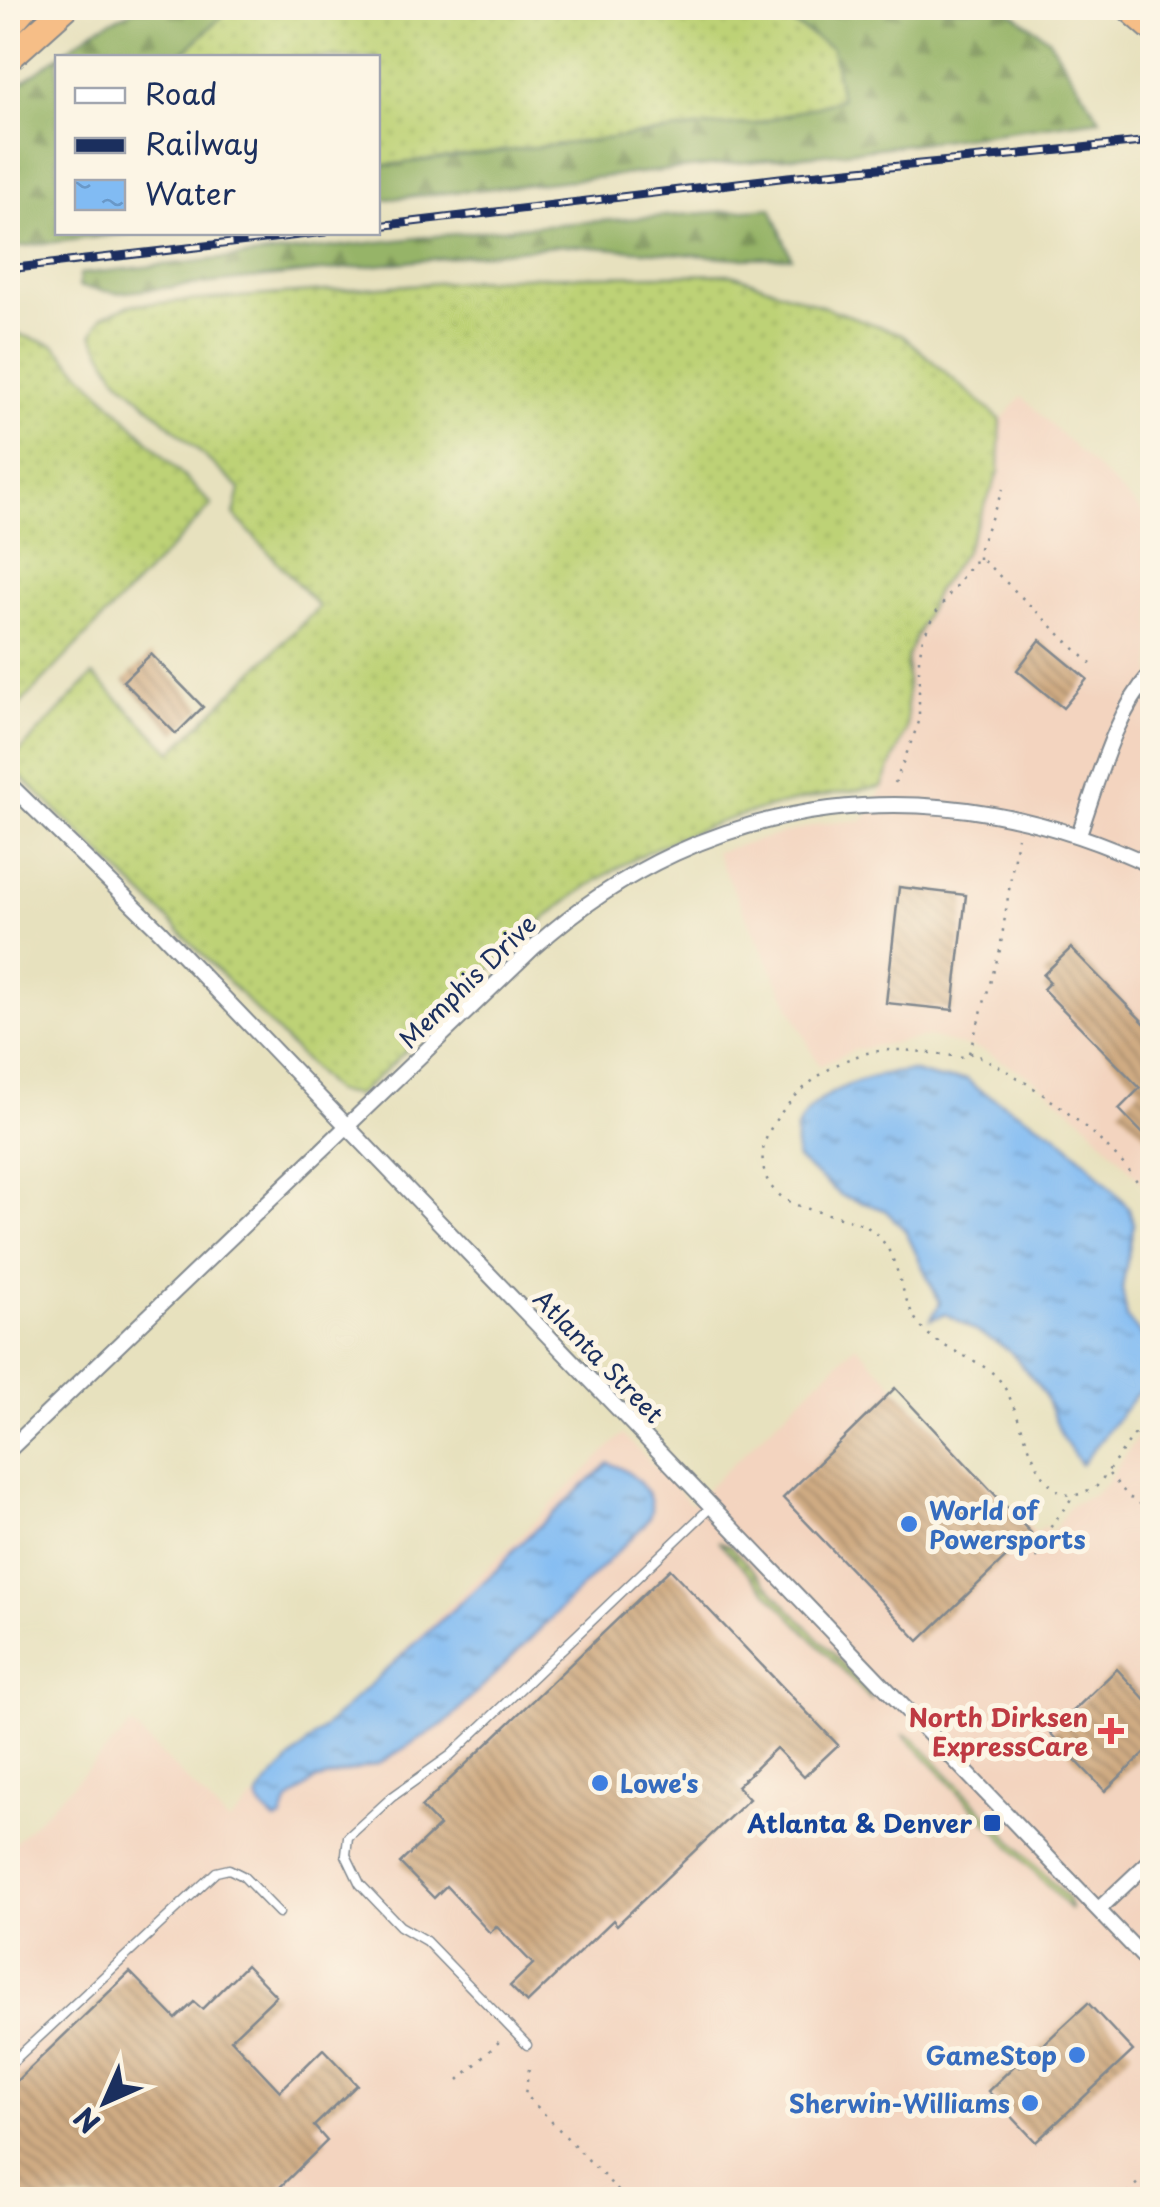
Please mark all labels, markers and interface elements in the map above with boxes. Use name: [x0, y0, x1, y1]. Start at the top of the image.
legend: [55, 55, 380, 235]
text: Road: [145, 70, 218, 115]
text: Railway: [145, 120, 259, 165]
text: Water: [145, 170, 236, 215]
street label: Memphis Drive: [390, 905, 544, 1057]
street label: Atlanta Street: [525, 1280, 673, 1432]
place label: World of Powersports: [929, 1491, 1086, 1558]
marker: World of Powersports: [898, 1513, 920, 1535]
place label: North Dirksen ExpressCare: [909, 1698, 1088, 1765]
marker: North Dirksen ExpressCare: [1098, 1718, 1124, 1744]
place label: Lowe's: [620, 1764, 698, 1802]
marker: Lowe's: [589, 1772, 611, 1794]
place label: Atlanta & Denver: [746, 1804, 972, 1842]
marker: Atlanta & Denver: [981, 1812, 1003, 1834]
place label: GameStop: [925, 2036, 1057, 2074]
marker: GameStop: [1066, 2044, 1088, 2066]
north arrow: [55, 2052, 155, 2152]
place label: Sherwin-Williams: [789, 2084, 1010, 2122]
marker: Sherwin-Williams: [1019, 2092, 1041, 2114]
text: N: [63, 2098, 109, 2144]

